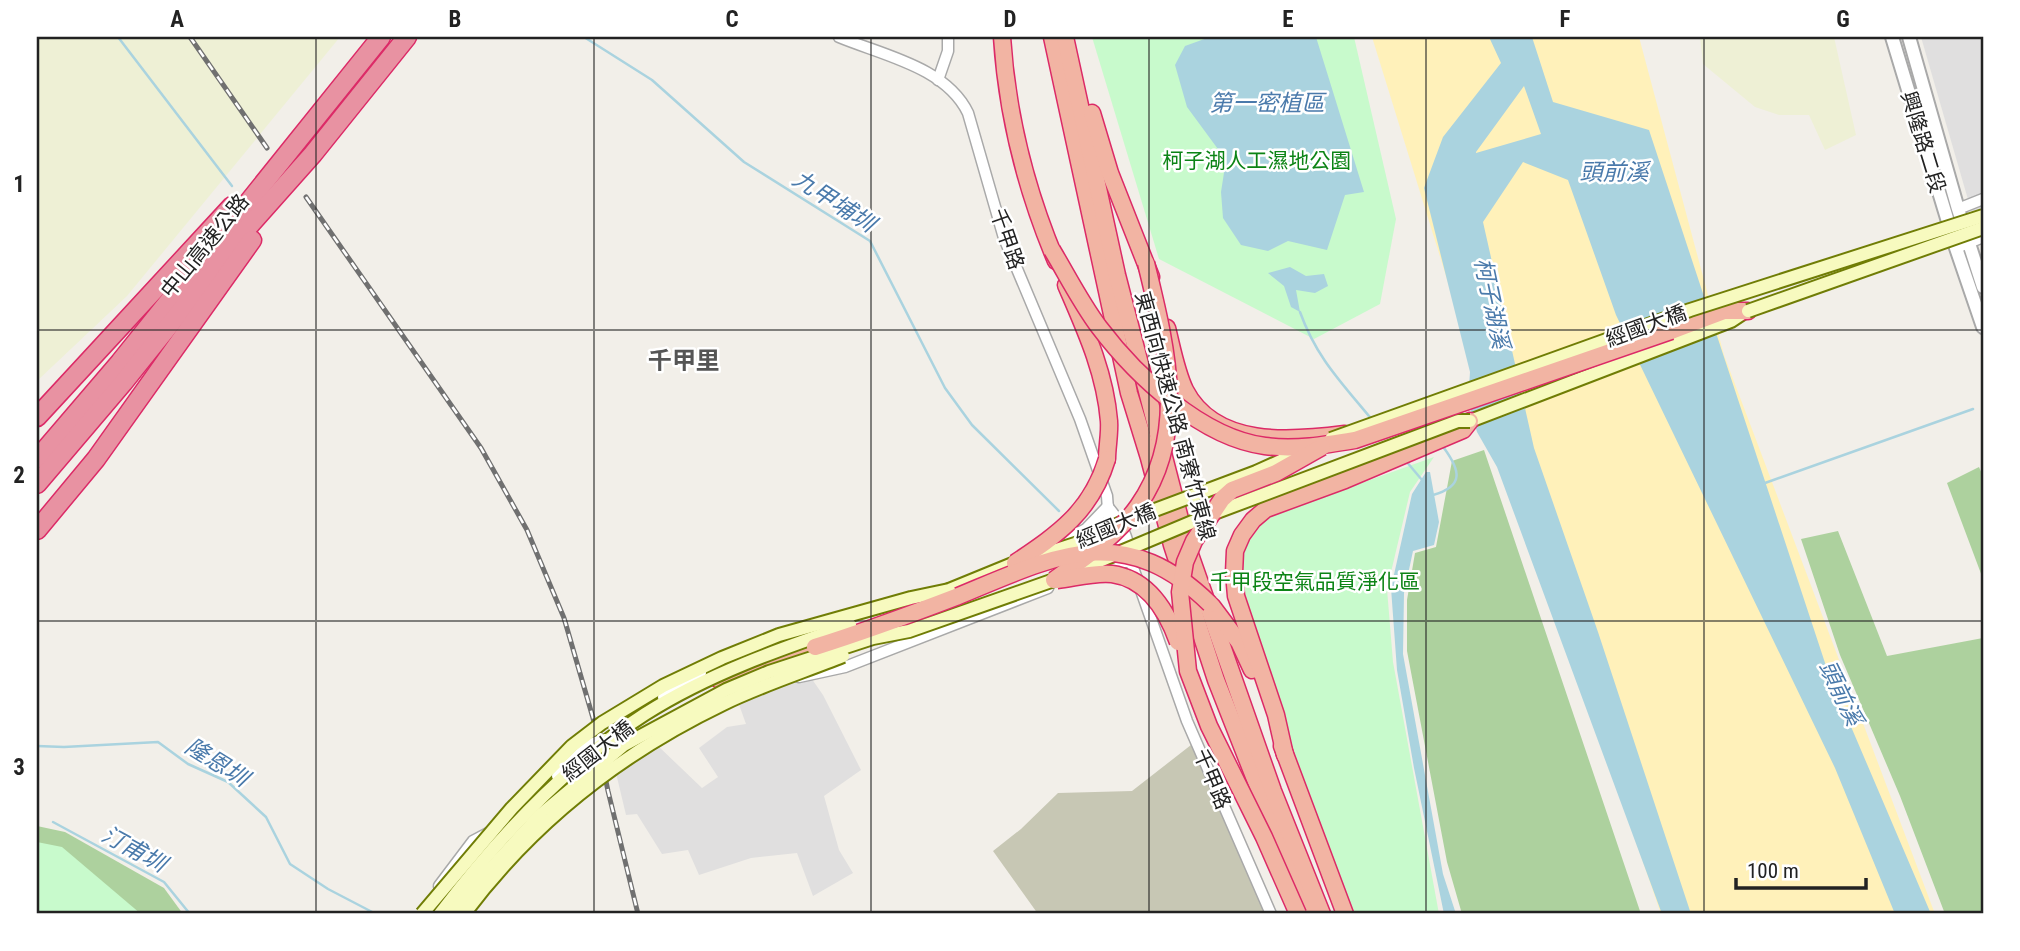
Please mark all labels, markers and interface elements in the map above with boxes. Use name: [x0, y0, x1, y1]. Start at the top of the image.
text: A: [170, 6, 184, 33]
text: B: [449, 6, 461, 33]
text: C: [725, 6, 739, 33]
text: D: [1004, 6, 1017, 33]
text: E: [1282, 6, 1294, 33]
text: F: [1560, 6, 1571, 33]
text: G: [1836, 6, 1850, 33]
street label: 興隆路二段: [1896, 88, 1950, 196]
water label: 第一密植區: [1210, 90, 1328, 117]
park label: 柯子湖人工濕地公園: [1163, 149, 1352, 173]
water label: 頭前溪: [1580, 159, 1652, 186]
water label: 九甲埔圳: [788, 165, 882, 239]
text: 1: [13, 171, 25, 198]
street label: 中山高速公路: [156, 189, 254, 303]
street label: 千甲路: [985, 205, 1029, 273]
water label: 柯子湖溪: [1469, 255, 1515, 354]
street label: 東西向快速公路 南寮竹東線: [1130, 289, 1220, 543]
street label: 經國大橋: [1602, 300, 1690, 352]
district label: 千甲里: [648, 347, 720, 375]
text: 2: [13, 462, 25, 489]
street label: 經國大橋: [1073, 499, 1159, 553]
park label: 千甲段空氣品質淨化區: [1210, 570, 1420, 594]
water label: 頭前溪: [1813, 656, 1869, 733]
street label: 經國大橋: [558, 716, 638, 786]
water label: 隆恩圳: [180, 733, 256, 794]
street label: 千甲路: [1189, 745, 1235, 813]
text: 3: [13, 754, 25, 781]
water label: 汀甫圳: [97, 821, 173, 879]
scale bar: [1736, 846, 1866, 890]
text: 100 m: [1747, 859, 1799, 883]

